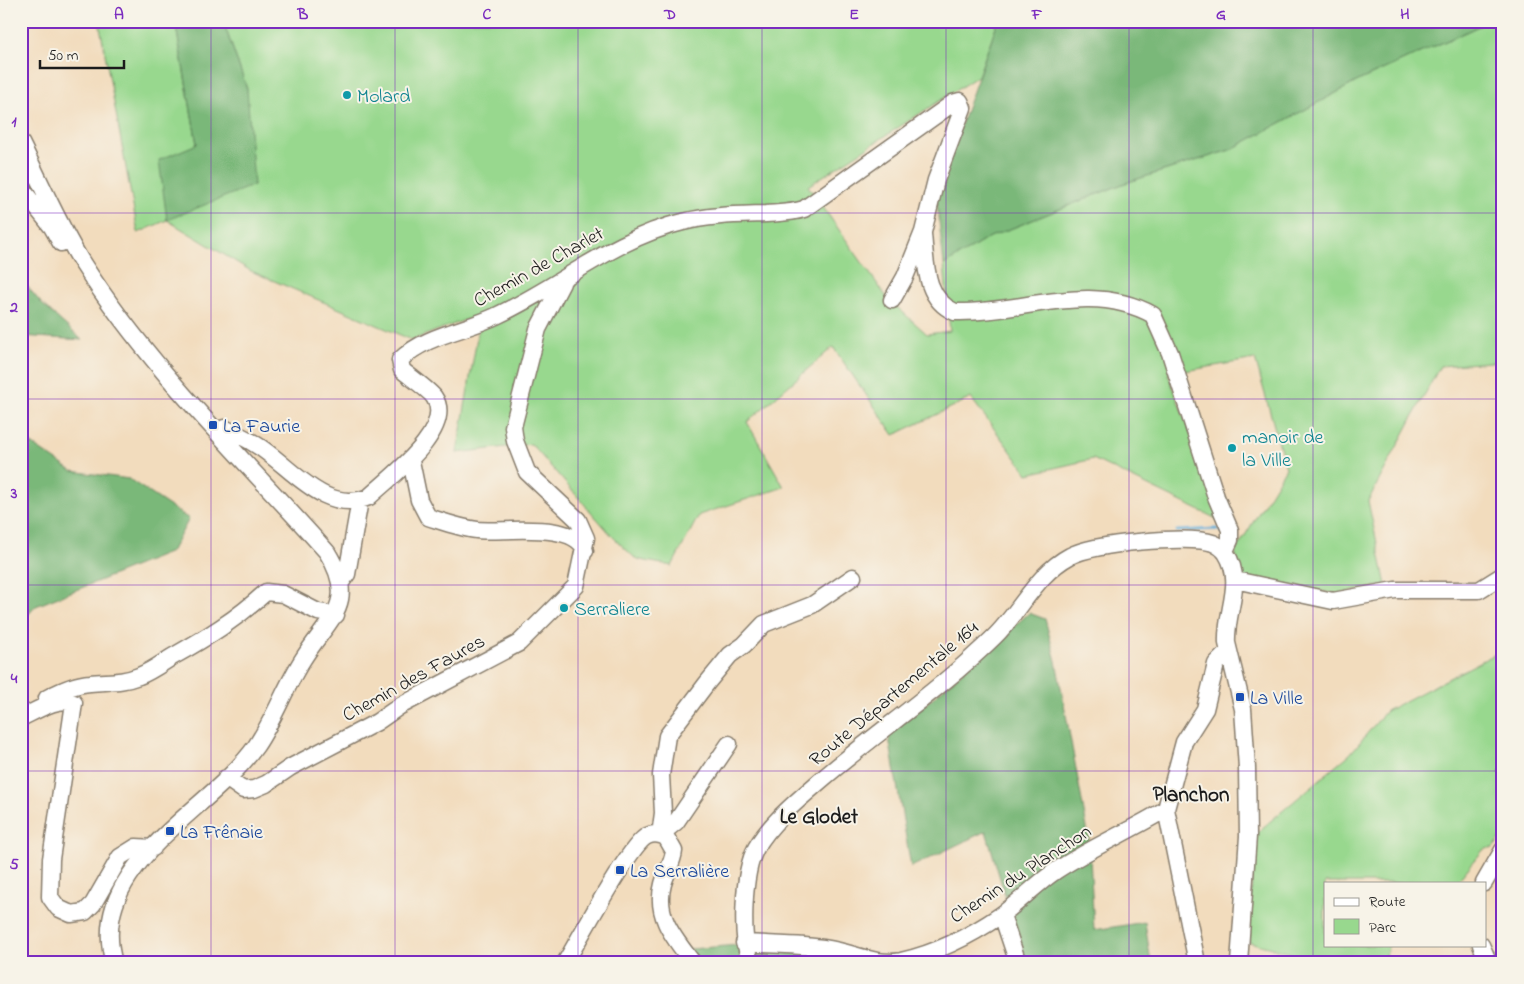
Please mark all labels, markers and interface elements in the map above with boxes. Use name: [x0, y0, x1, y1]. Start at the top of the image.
text: A: [114, 3, 124, 27]
text: B: [297, 3, 309, 27]
text: C: [483, 3, 492, 27]
text: D: [663, 3, 676, 27]
text: E: [849, 3, 859, 27]
text: F: [1031, 3, 1043, 27]
text: G: [1216, 3, 1226, 27]
text: H: [1400, 3, 1410, 27]
scale bar: [40, 38, 124, 70]
text: 50 m: [48, 45, 79, 67]
place label: Molard: [357, 83, 411, 112]
marker: Molard: [341, 89, 353, 101]
text: 1: [11, 110, 17, 134]
street label: Chemin de Charlet: [469, 220, 610, 316]
text: 2: [9, 296, 18, 320]
place label: La Faurie: [223, 413, 300, 442]
marker: La Faurie: [207, 419, 219, 431]
place label: manoir de la Ville: [1242, 424, 1324, 476]
marker: manoir de la Ville: [1226, 442, 1238, 454]
text: 3: [10, 482, 18, 506]
place label: Serraliere: [574, 596, 650, 625]
marker: Serraliere: [558, 602, 570, 614]
street label: Route Départementale 164: [804, 615, 986, 775]
street label: Chemin des Faures: [338, 628, 491, 730]
text: 4: [10, 667, 18, 691]
place label: La Ville: [1250, 685, 1303, 714]
marker: La Ville: [1234, 691, 1246, 703]
district label: Planchon: [1153, 781, 1229, 811]
district label: Le Glodet: [780, 803, 859, 833]
street label: Chemin du Planchon: [945, 818, 1098, 932]
place label: La Frênaie: [180, 819, 263, 848]
marker: La Frênaie: [164, 825, 176, 837]
text: 5: [9, 853, 19, 877]
place label: La Serralière: [630, 858, 729, 887]
marker: La Serralière: [614, 864, 626, 876]
legend: [1324, 882, 1486, 946]
text: Route: [1369, 891, 1406, 913]
text: Parc: [1369, 917, 1397, 939]

